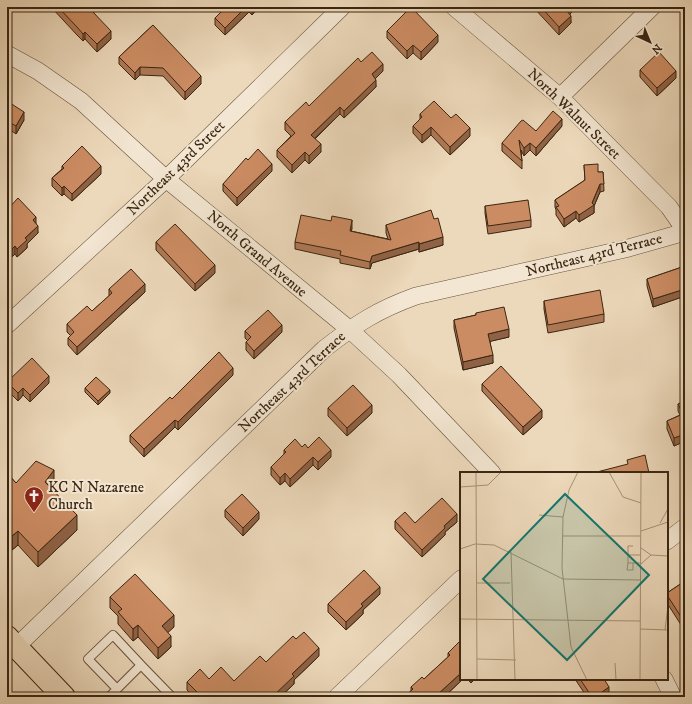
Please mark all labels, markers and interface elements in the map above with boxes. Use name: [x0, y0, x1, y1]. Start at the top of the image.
north arrow: [630, 22, 670, 62]
text: N: [648, 40, 664, 57]
street label: North Walnut Street: [523, 64, 625, 164]
street label: Northeast 43rd Street: [123, 116, 229, 220]
street label: North Grand Avenue: [203, 207, 311, 301]
street label: Northeast 43rd Terrace: [524, 229, 664, 281]
street label: Northeast 43rd Terrace: [234, 327, 350, 437]
inset map: [460, 472, 668, 680]
place label: KC N Nazarene Church: [48, 478, 144, 514]
church icon: KC N Nazarene Church: [23, 485, 45, 513]

